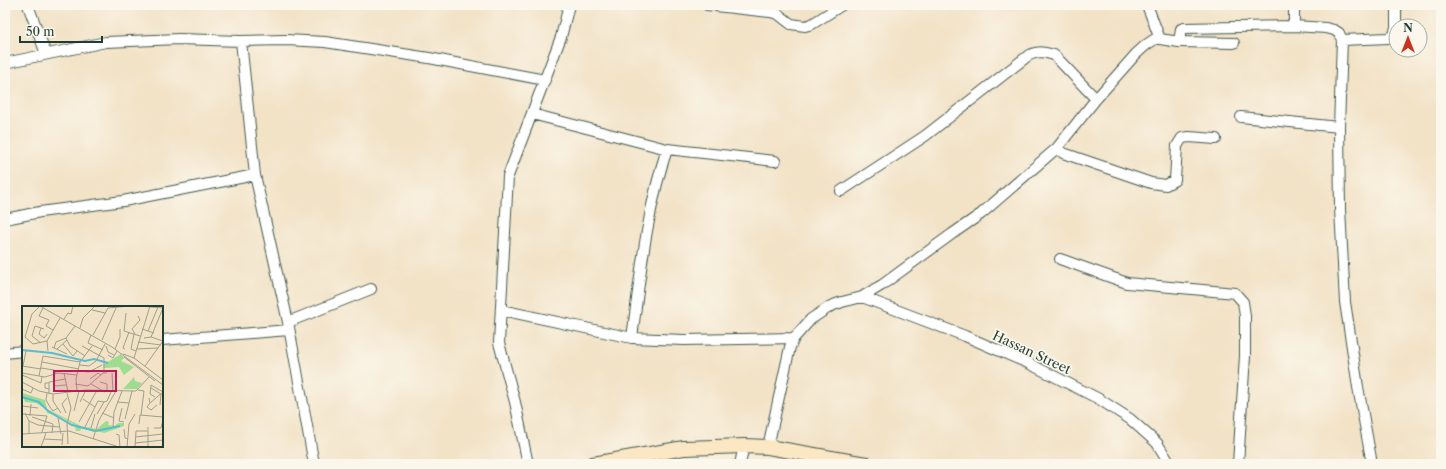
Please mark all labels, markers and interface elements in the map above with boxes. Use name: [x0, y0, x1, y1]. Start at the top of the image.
scale bar: [20, 18, 102, 44]
north arrow: [1388, 18, 1428, 58]
text: N: [1403, 21, 1413, 35]
text: 50 m: [26, 24, 55, 39]
inset map: [22, 306, 163, 447]
street label: Hassan Street: [990, 327, 1074, 377]

